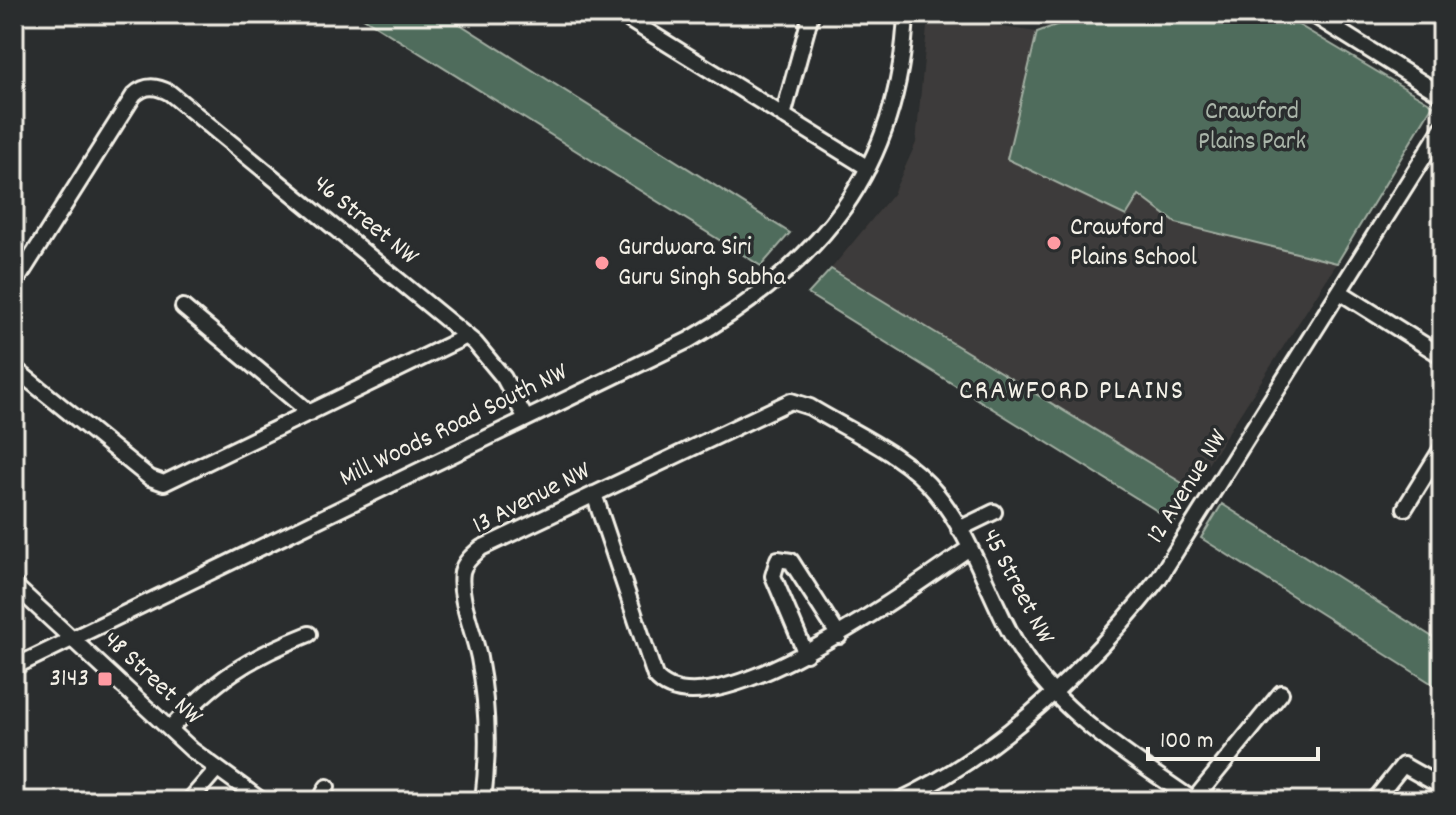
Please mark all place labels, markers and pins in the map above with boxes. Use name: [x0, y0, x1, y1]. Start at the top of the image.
place label: Crawford Plains School: [1070, 210, 1197, 277]
place label: Gurdwara Siri Guru Singh Sabha: [618, 230, 786, 297]
marker: Crawford Plains School: [1045, 234, 1063, 252]
marker: Gurdwara Siri Guru Singh Sabha: [593, 254, 611, 272]
place label: 3143: [49, 661, 89, 698]
marker: 3143: [96, 670, 114, 688]

